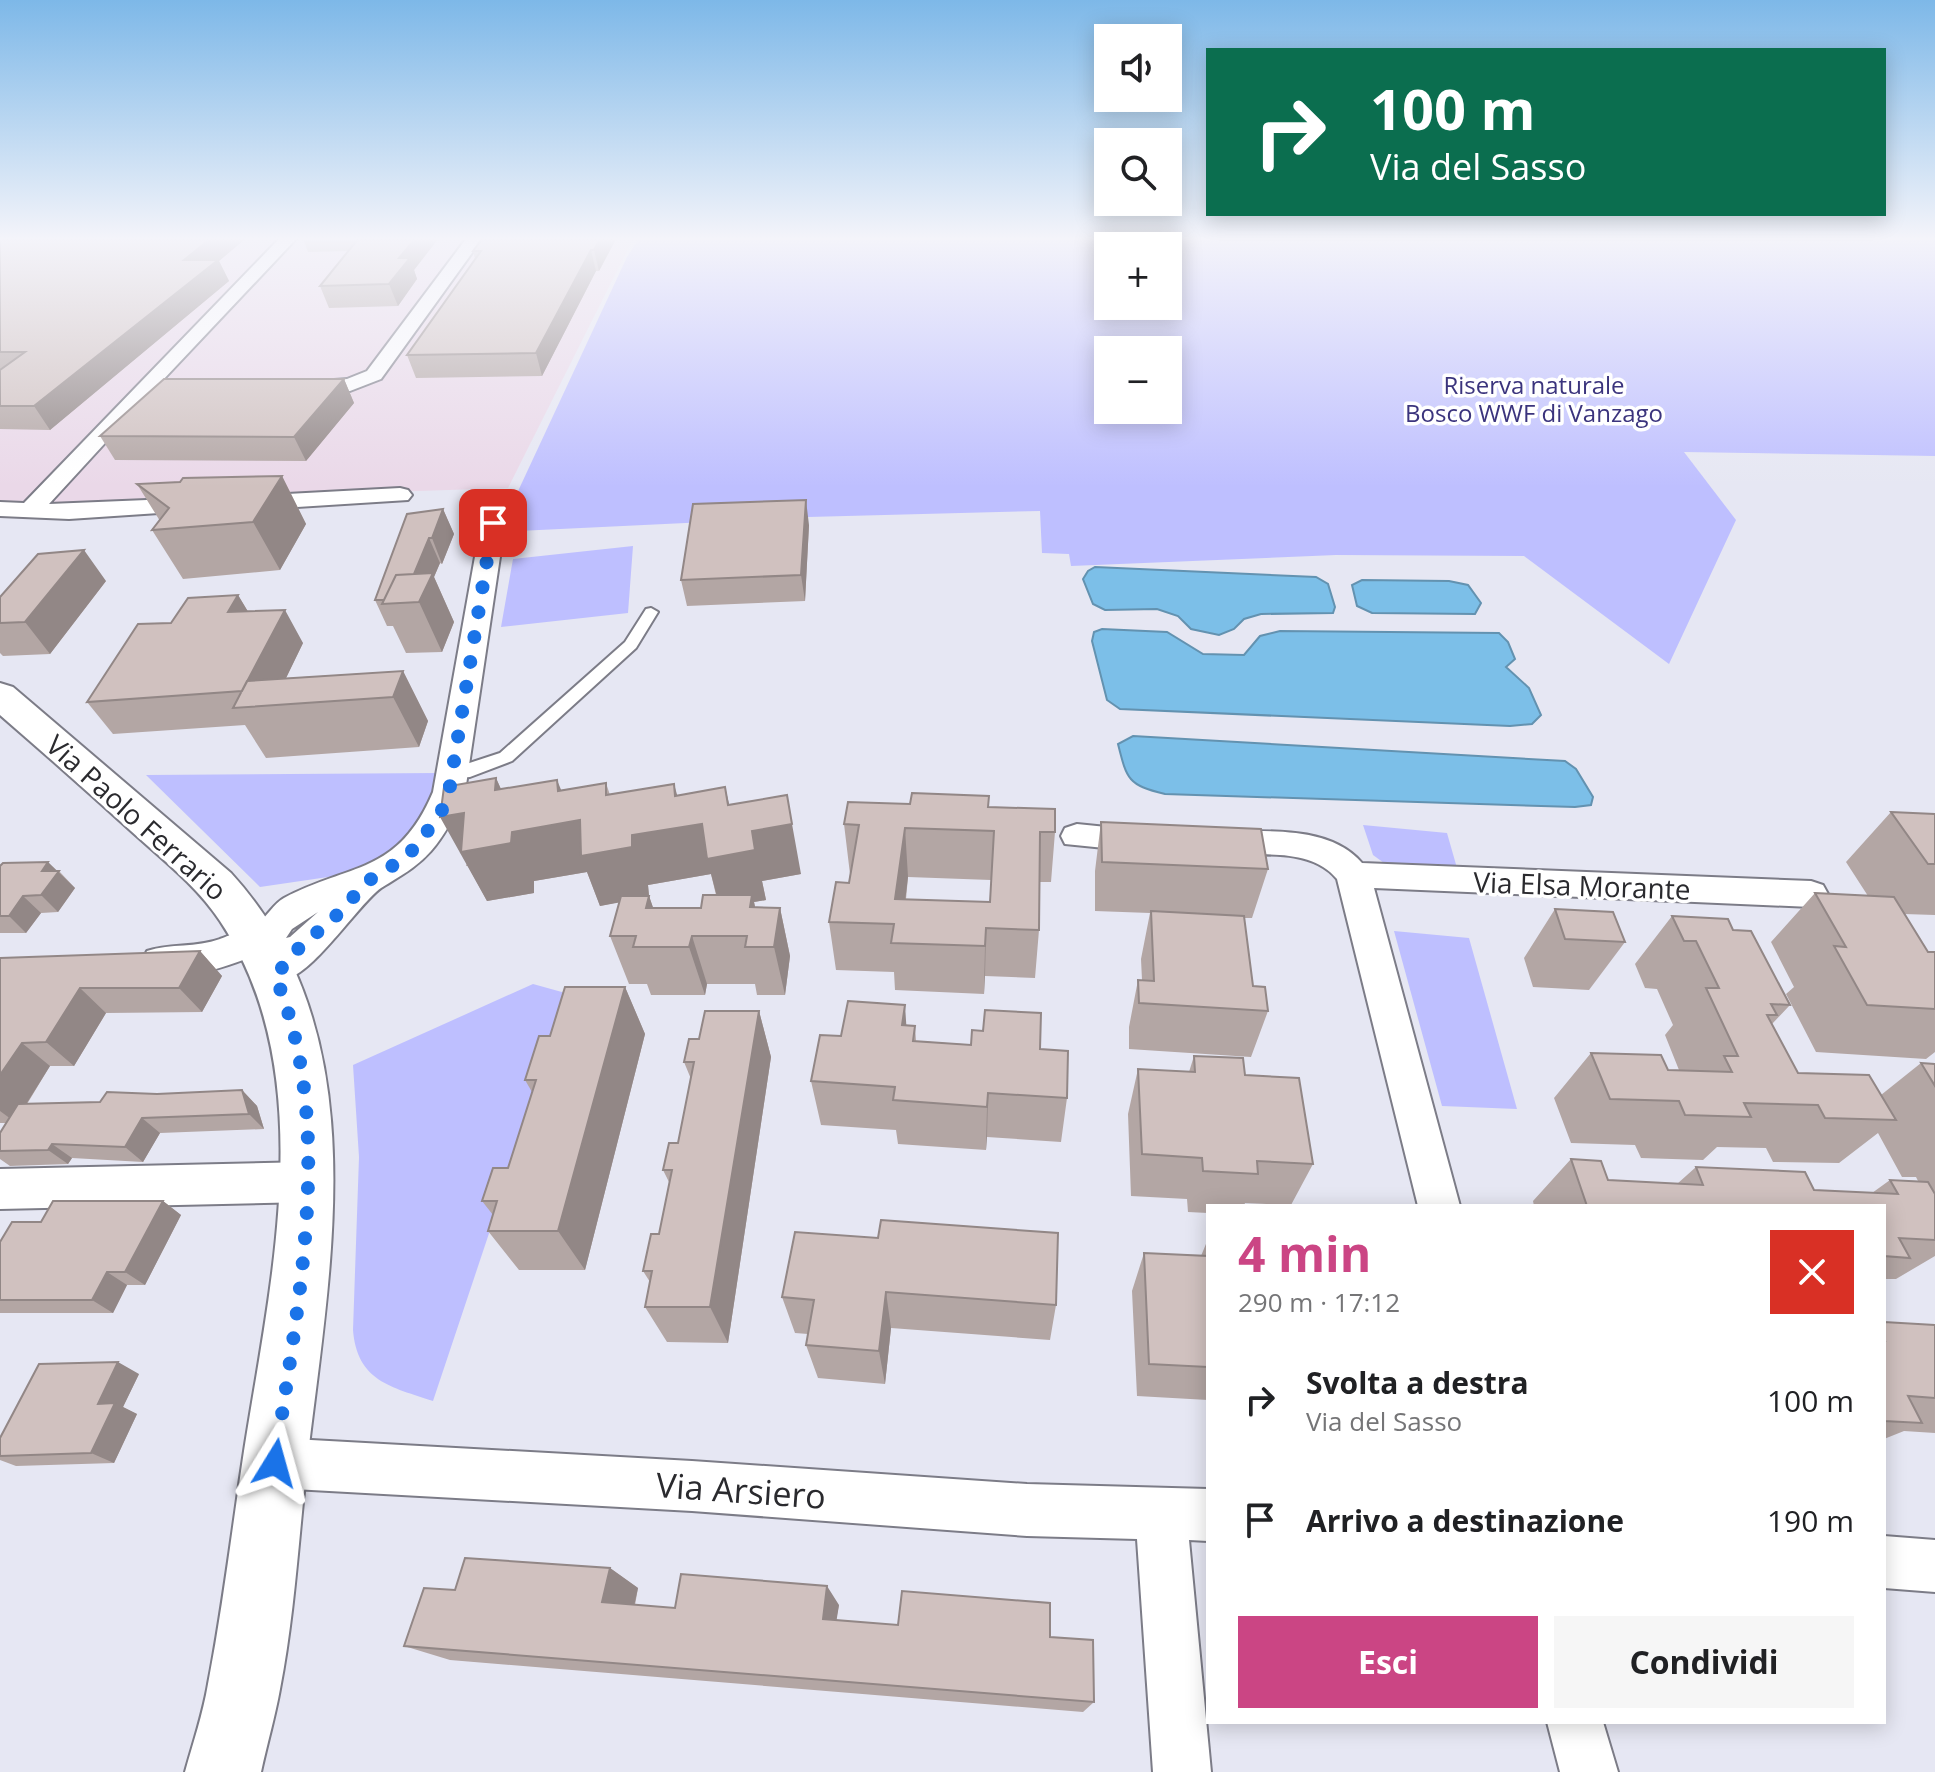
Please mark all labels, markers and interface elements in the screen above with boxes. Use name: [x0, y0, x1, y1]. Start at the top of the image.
map controls: [1094, 24, 1182, 424]
button: sound: [1094, 24, 1182, 112]
text: 100 m: [1370, 70, 1536, 146]
icon: right: [1238, 80, 1342, 184]
button: search: [1094, 128, 1182, 216]
text: Via del Sasso: [1370, 142, 1586, 191]
button: +: [1094, 232, 1182, 320]
button: −: [1094, 336, 1182, 424]
park label: Riserva naturale Bosco WWF di Vanzago: [1405, 368, 1663, 429]
pin: [459, 489, 527, 557]
icon: arrive: [471, 501, 515, 545]
street label: Via Paolo Ferrario: [38, 726, 236, 908]
street label: Via Elsa Morante: [1473, 862, 1691, 908]
text: 4 min: [1238, 1221, 1371, 1286]
button: close: [1770, 1230, 1854, 1314]
text: 290 m · 17:12: [1238, 1284, 1400, 1320]
text: Svolta a destra: [1306, 1362, 1529, 1403]
icon: right: [1238, 1378, 1282, 1422]
text: 100 m: [1767, 1380, 1854, 1421]
text: Via del Sasso: [1306, 1403, 1462, 1439]
position arrow: [233, 1421, 317, 1505]
street label: Via Arsiero: [655, 1461, 827, 1519]
icon: arrive: [1238, 1498, 1282, 1542]
text: Arrivo a destinazione: [1306, 1500, 1624, 1541]
text: 190 m: [1767, 1500, 1854, 1541]
button: Esci: [1238, 1616, 1538, 1708]
button: Condividi: [1554, 1616, 1854, 1708]

